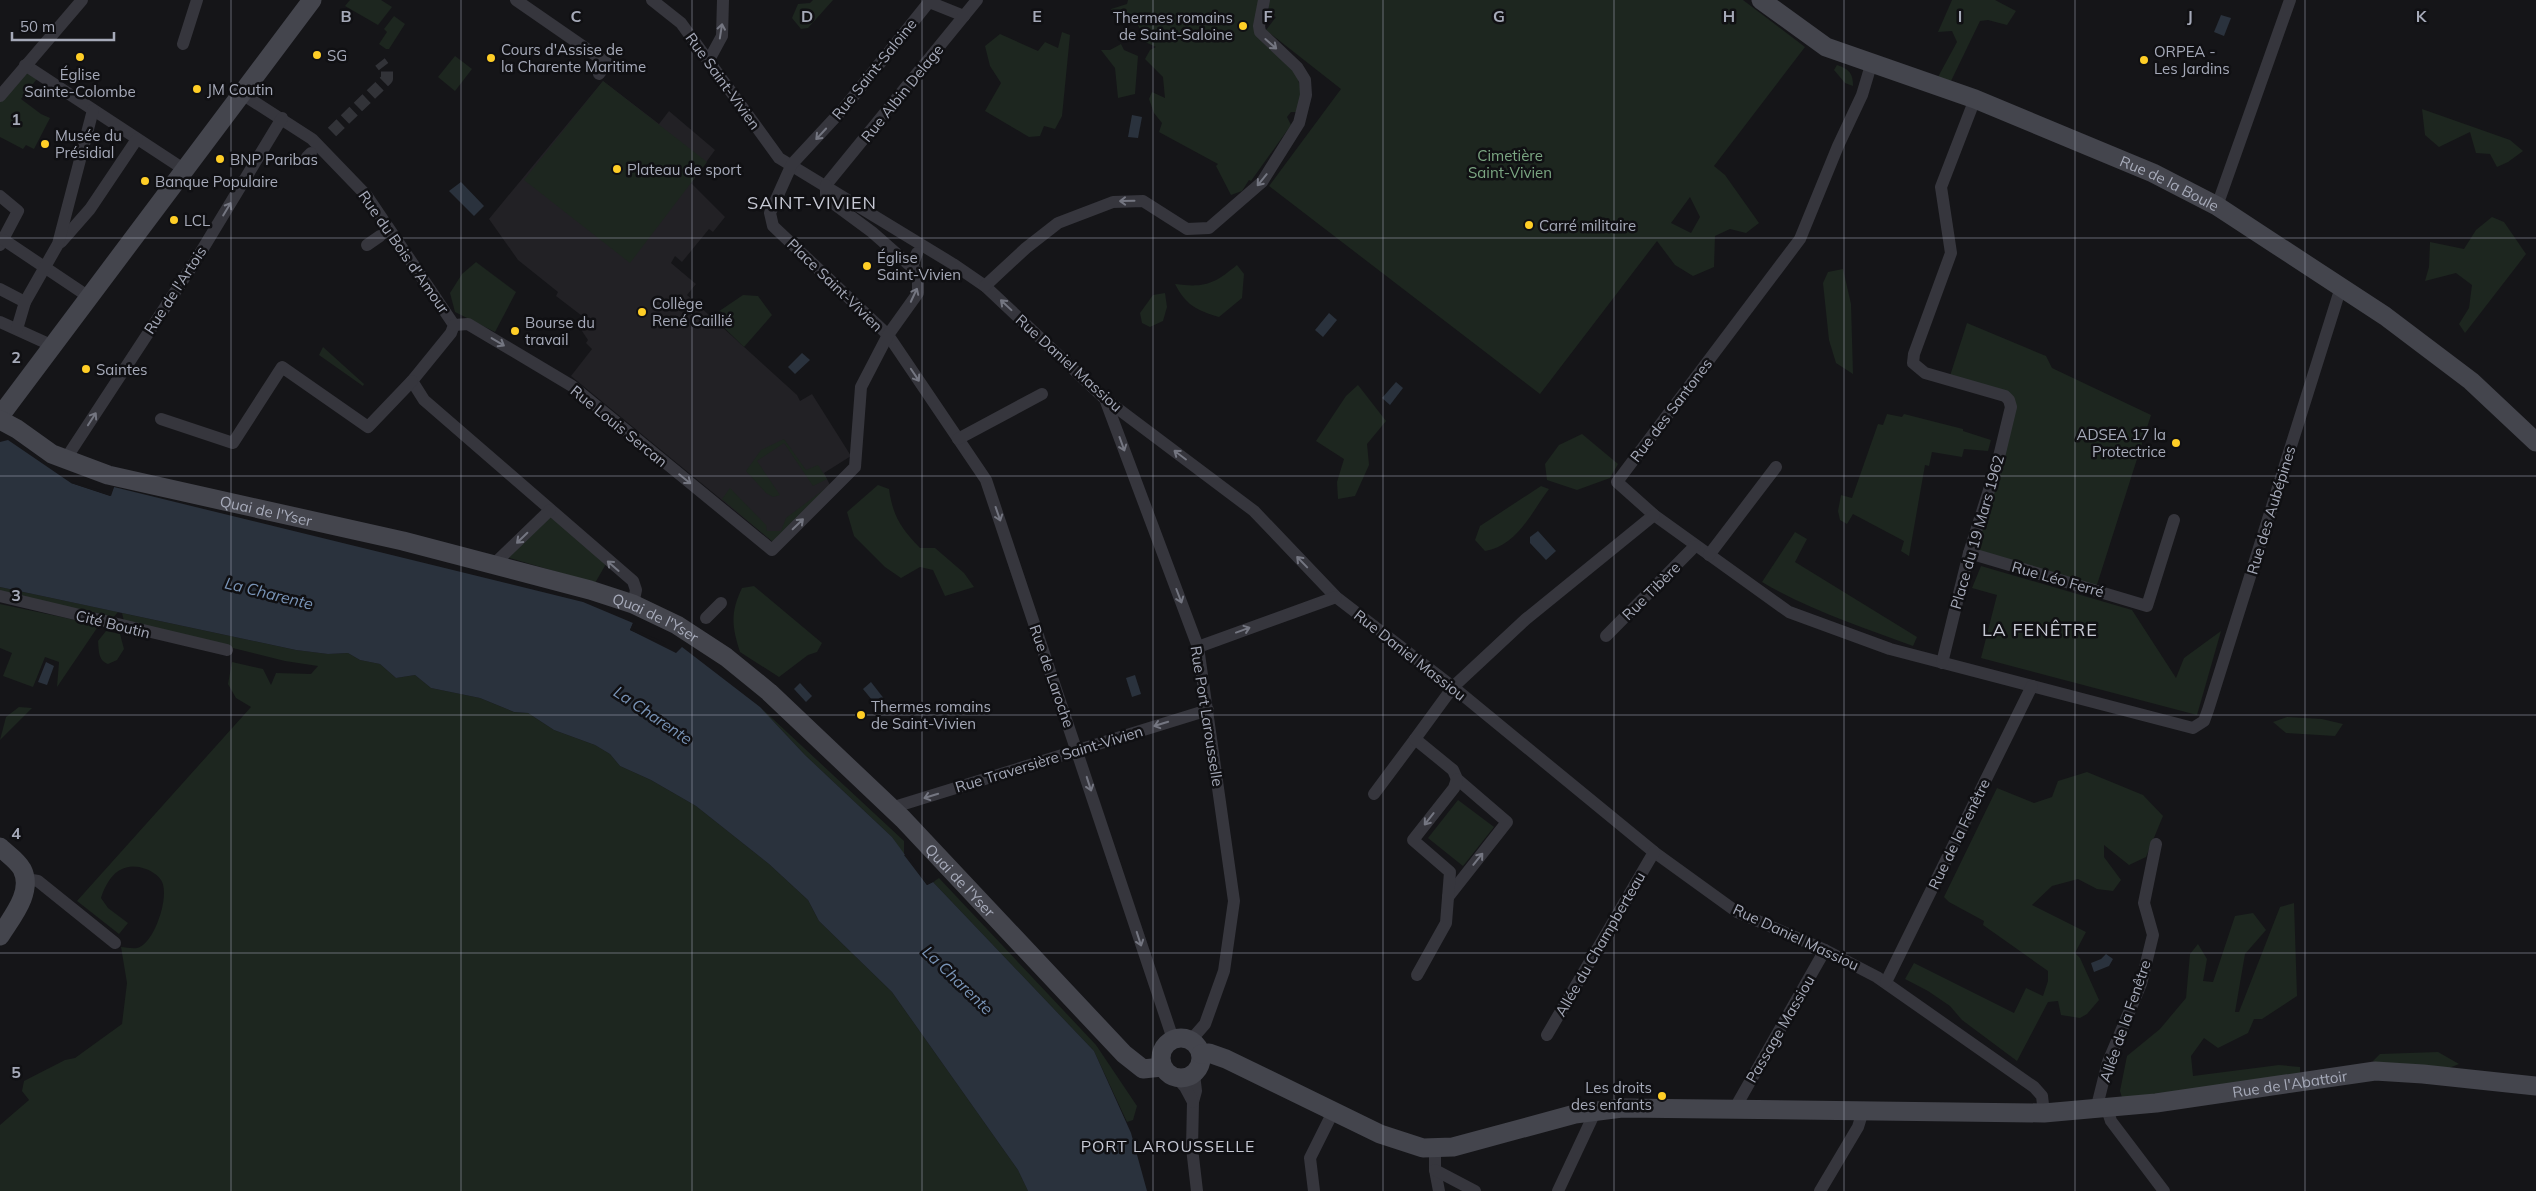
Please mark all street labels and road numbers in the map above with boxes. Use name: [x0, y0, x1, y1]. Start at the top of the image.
street label: Rue Saint-Saloine: [828, 15, 920, 123]
street label: Rue Saint-Vivien: [681, 29, 765, 133]
street label: Rue Albin Delage: [857, 40, 947, 146]
street label: Rue de la Boule: [2117, 151, 2222, 215]
street label: Rue du Bois d'Amour: [354, 187, 454, 318]
street label: Place Saint-Vivien: [783, 234, 887, 336]
street label: Rue de l'Artois: [140, 243, 210, 337]
street label: Rue Daniel Massiou: [1012, 310, 1126, 416]
street label: Rue des Santones: [1626, 354, 1716, 466]
street label: Rue Louis Sercan: [567, 381, 671, 471]
street label: Rue des Aubépines: [2242, 443, 2300, 577]
street label: Place du 19 Mars 1962: [1946, 453, 2008, 611]
street label: Quai de l'Yser: [218, 491, 314, 530]
street label: Rue Léo Ferré: [2010, 557, 2106, 601]
street label: Rue Tibère: [1618, 558, 1684, 624]
street label: Quai de l'Yser: [610, 589, 703, 647]
street label: Rue Daniel Massiou: [1350, 605, 1470, 705]
street label: Cité Boutin: [74, 606, 152, 642]
street label: Rue de Laroche: [1025, 622, 1079, 730]
street label: Rue Port Larousselle: [1186, 644, 1228, 788]
street label: Rue Traversière Saint-Vivien: [953, 721, 1145, 797]
street label: Rue de la Fenêtre: [1924, 776, 1994, 892]
street label: Quai de l'Yser: [921, 839, 1000, 921]
street label: Allée du Champberteau: [1551, 868, 1649, 1020]
street label: Rue Daniel Massiou: [1730, 899, 1862, 975]
street label: Allée de la Fenêtre: [2095, 957, 2155, 1085]
street label: Passage Massiou: [1742, 972, 1818, 1086]
street label: Rue de l'Abattoir: [2231, 1066, 2349, 1101]

